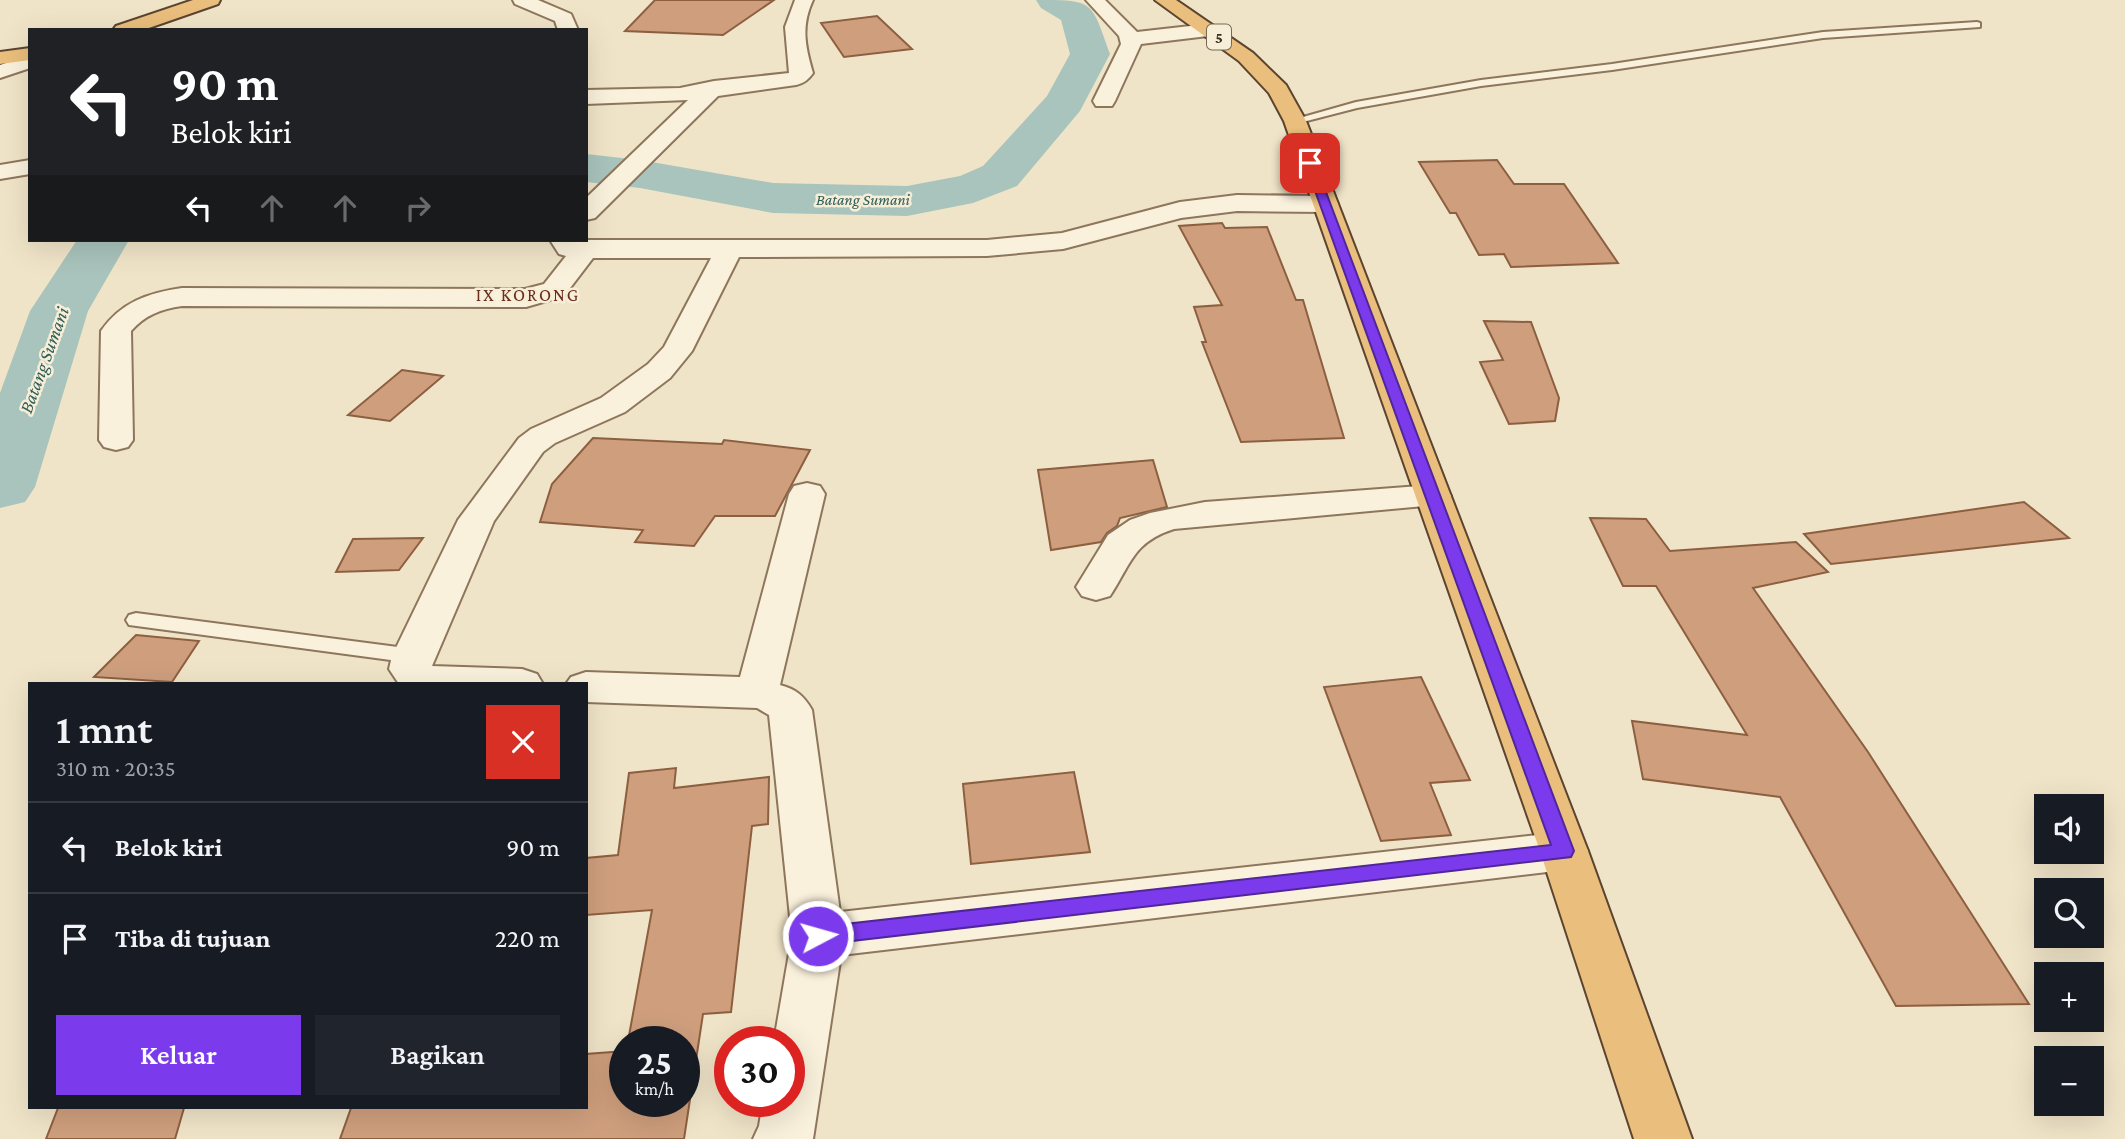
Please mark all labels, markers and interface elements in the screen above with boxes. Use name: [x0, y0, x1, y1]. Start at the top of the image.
road number: 5: [1207, 24, 1231, 50]
icon: left: [56, 56, 147, 147]
text: 90 m: [171, 56, 278, 111]
text: Belok kiri: [171, 114, 292, 150]
pin: [1280, 133, 1340, 193]
icon: arrive: [1291, 144, 1329, 182]
icon: left: [180, 189, 218, 227]
icon: ahead: [253, 189, 291, 227]
icon: ahead: [326, 189, 364, 227]
icon: right: [399, 189, 437, 227]
water label: Batang Sumani: [816, 191, 911, 209]
district label: IX KORONG: [476, 285, 580, 305]
water label: Batang Sumani: [15, 303, 73, 416]
text: 1 mnt: [56, 705, 152, 752]
button: close: [486, 705, 560, 779]
text: 310 m · 20:35: [56, 755, 176, 781]
map controls: [2034, 794, 2104, 1116]
button: sound: [2034, 794, 2104, 864]
icon: left: [56, 829, 94, 867]
text: Belok kiri: [115, 833, 222, 862]
text: 90 m: [506, 833, 560, 862]
button: search: [2034, 878, 2104, 948]
position arrow: [781, 899, 855, 973]
icon: arrive: [56, 920, 94, 958]
text: Tiba di tujuan: [115, 924, 270, 953]
text: 220 m: [495, 924, 560, 953]
button: +: [2034, 962, 2104, 1032]
button: Keluar: [56, 1015, 301, 1095]
button: Bagikan: [315, 1015, 560, 1095]
speed limit sign: 30: [714, 1026, 805, 1117]
text: 25: [637, 1043, 672, 1082]
button: −: [2034, 1046, 2104, 1116]
text: km/h: [635, 1079, 674, 1099]

